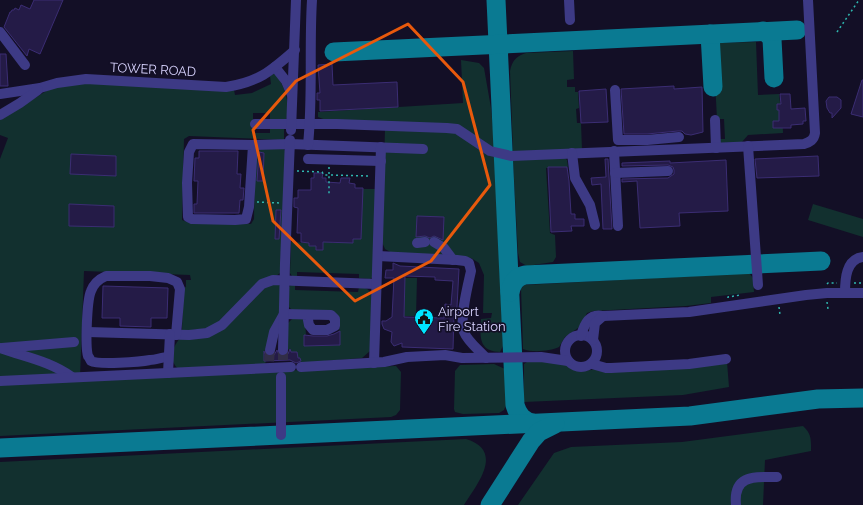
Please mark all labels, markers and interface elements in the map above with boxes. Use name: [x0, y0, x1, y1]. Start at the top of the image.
street label: TOWER ROAD: [109, 60, 196, 79]
place label: Airport Fire Station: [438, 304, 505, 334]
public building icon: Airport Fire Station: [413, 307, 435, 335]

